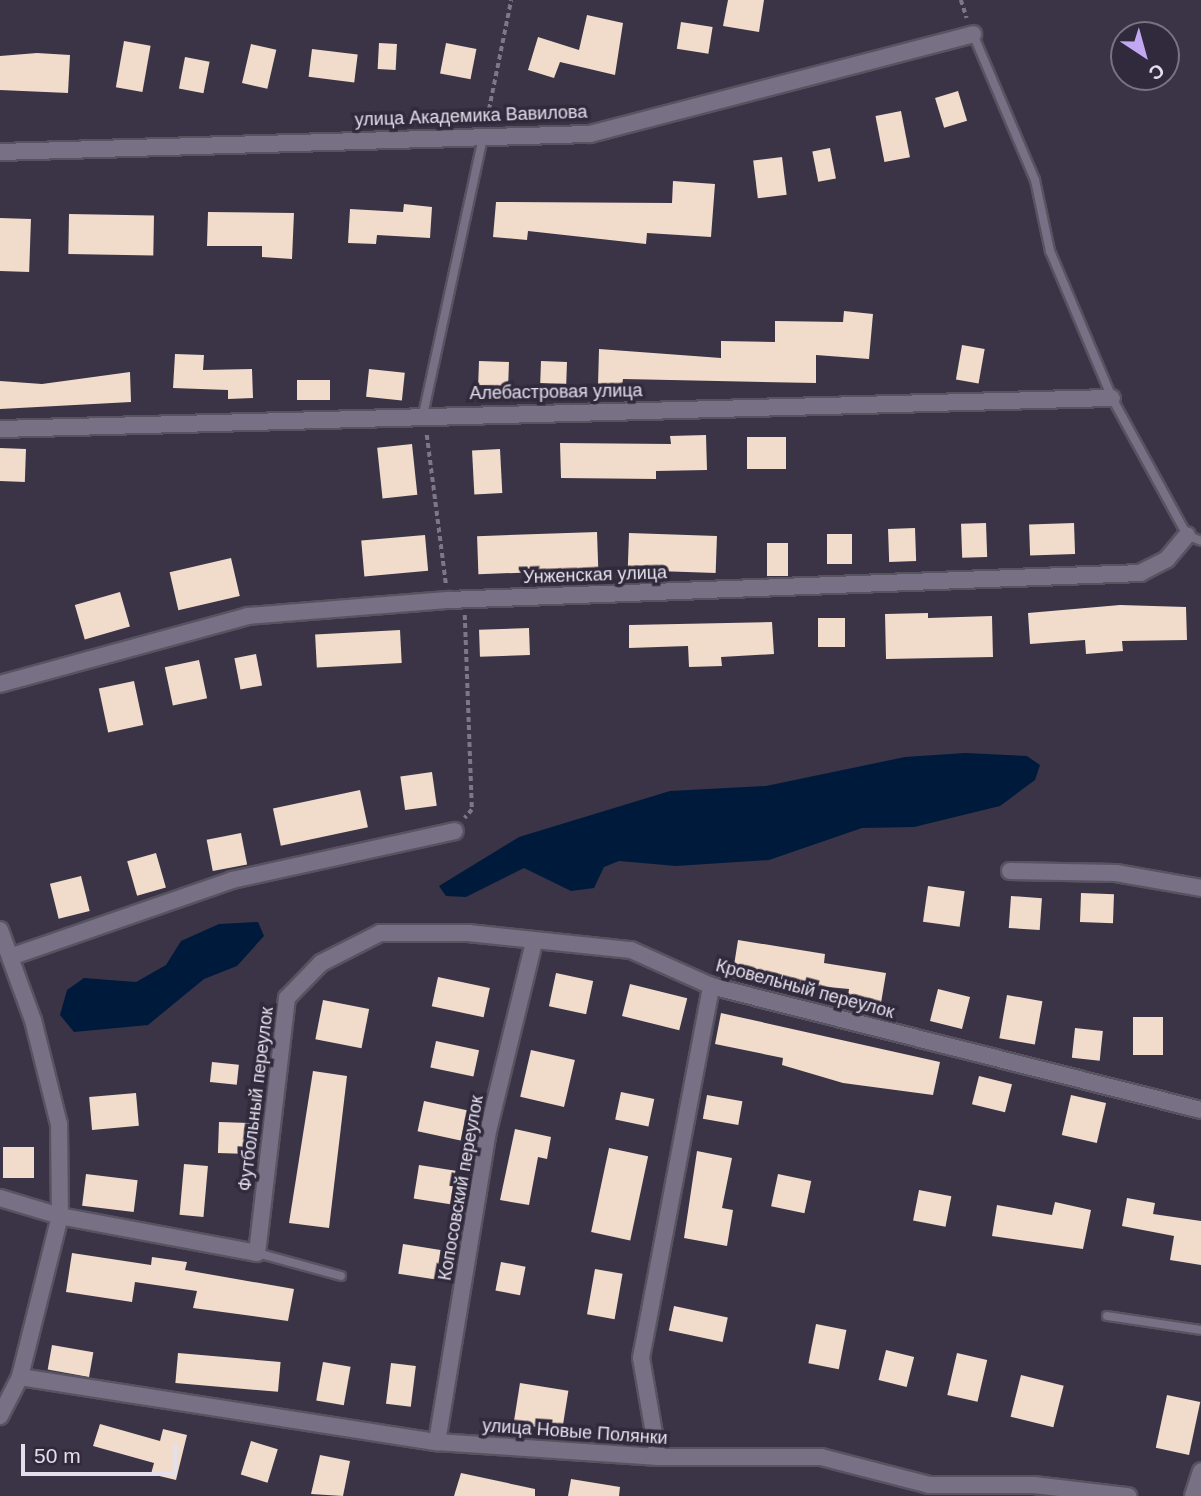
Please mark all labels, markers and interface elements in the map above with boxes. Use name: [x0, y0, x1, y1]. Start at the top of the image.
north arrow: [1110, 21, 1180, 91]
text: С: [1145, 59, 1168, 84]
street label: улица Академика Вавилова: [354, 101, 588, 131]
street label: Алебастровая улица: [469, 380, 643, 404]
street label: Унженская улица: [523, 562, 667, 588]
street label: Кровельный переулок: [713, 955, 897, 1023]
street label: Футбольный переулок: [234, 1006, 278, 1192]
street label: Копосовский переулок: [434, 1094, 488, 1282]
street label: улица Новые Полянки: [482, 1415, 668, 1449]
scale bar: [24, 1430, 180, 1474]
text: 50 m: [34, 1444, 81, 1467]

